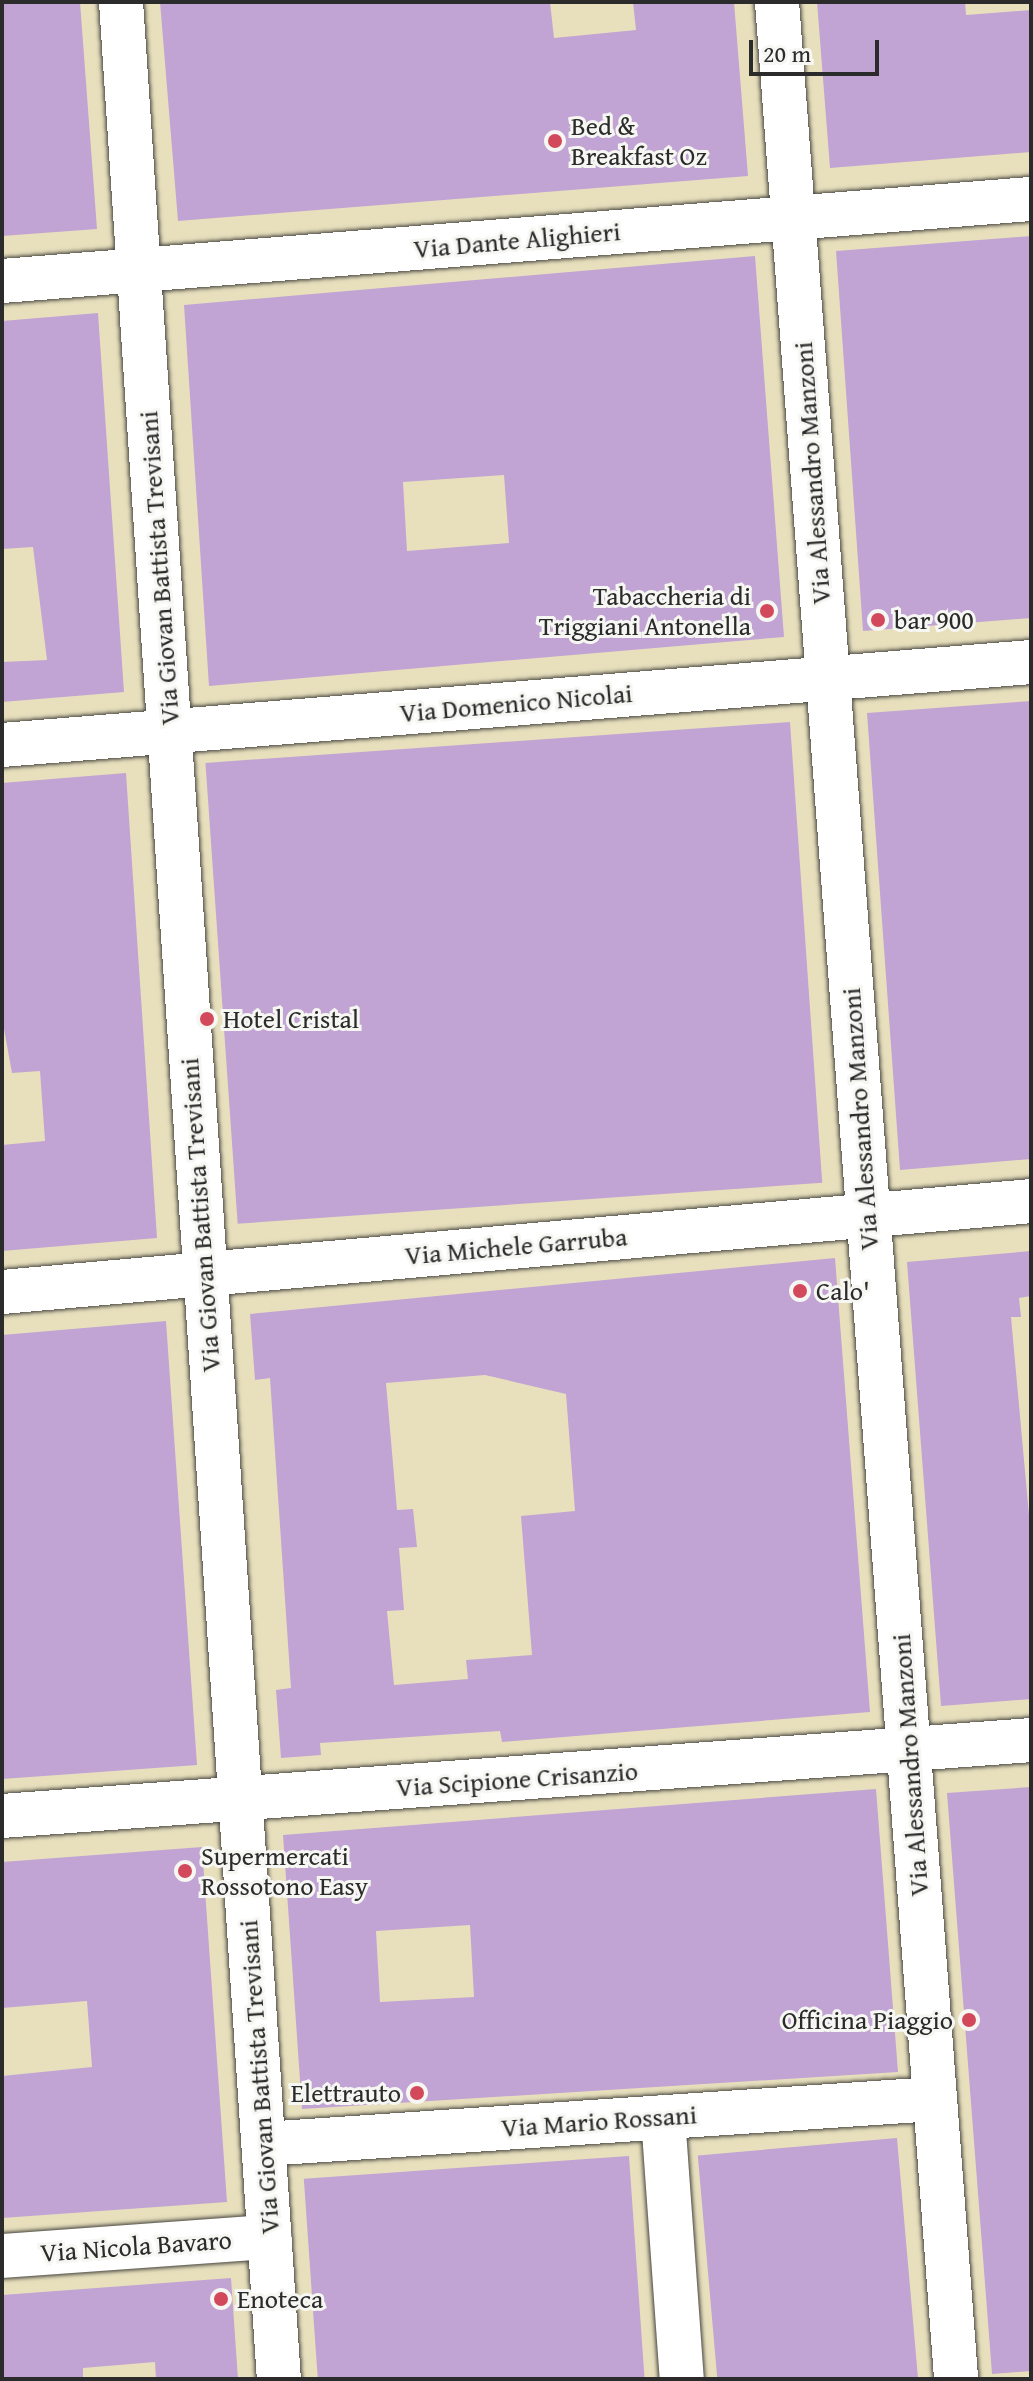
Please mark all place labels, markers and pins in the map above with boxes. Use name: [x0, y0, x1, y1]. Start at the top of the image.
place label: Bed & Breakfast Oz: [571, 110, 707, 172]
marker: Bed & Breakfast Oz: [546, 132, 564, 150]
place label: Tabaccheria di Triggiani Antonella: [539, 580, 751, 642]
marker: Tabaccheria di Triggiani Antonella: [758, 602, 776, 620]
place label: bar 900: [894, 604, 974, 636]
marker: bar 900: [869, 611, 887, 629]
place label: Hotel Cristal: [223, 1003, 359, 1035]
marker: Hotel Cristal: [198, 1010, 216, 1028]
place label: Calo': [816, 1275, 870, 1307]
marker: Calo': [791, 1282, 809, 1300]
place label: Supermercati Rossotono Easy: [201, 1840, 368, 1902]
marker: Supermercati Rossotono Easy: [176, 1862, 194, 1880]
place label: Officina Piaggio: [782, 2004, 953, 2036]
marker: Officina Piaggio: [960, 2011, 978, 2029]
place label: Elettrauto: [291, 2077, 401, 2109]
marker: Elettrauto: [408, 2084, 426, 2102]
place label: Enoteca: [237, 2283, 323, 2315]
marker: Enoteca: [212, 2290, 230, 2308]

